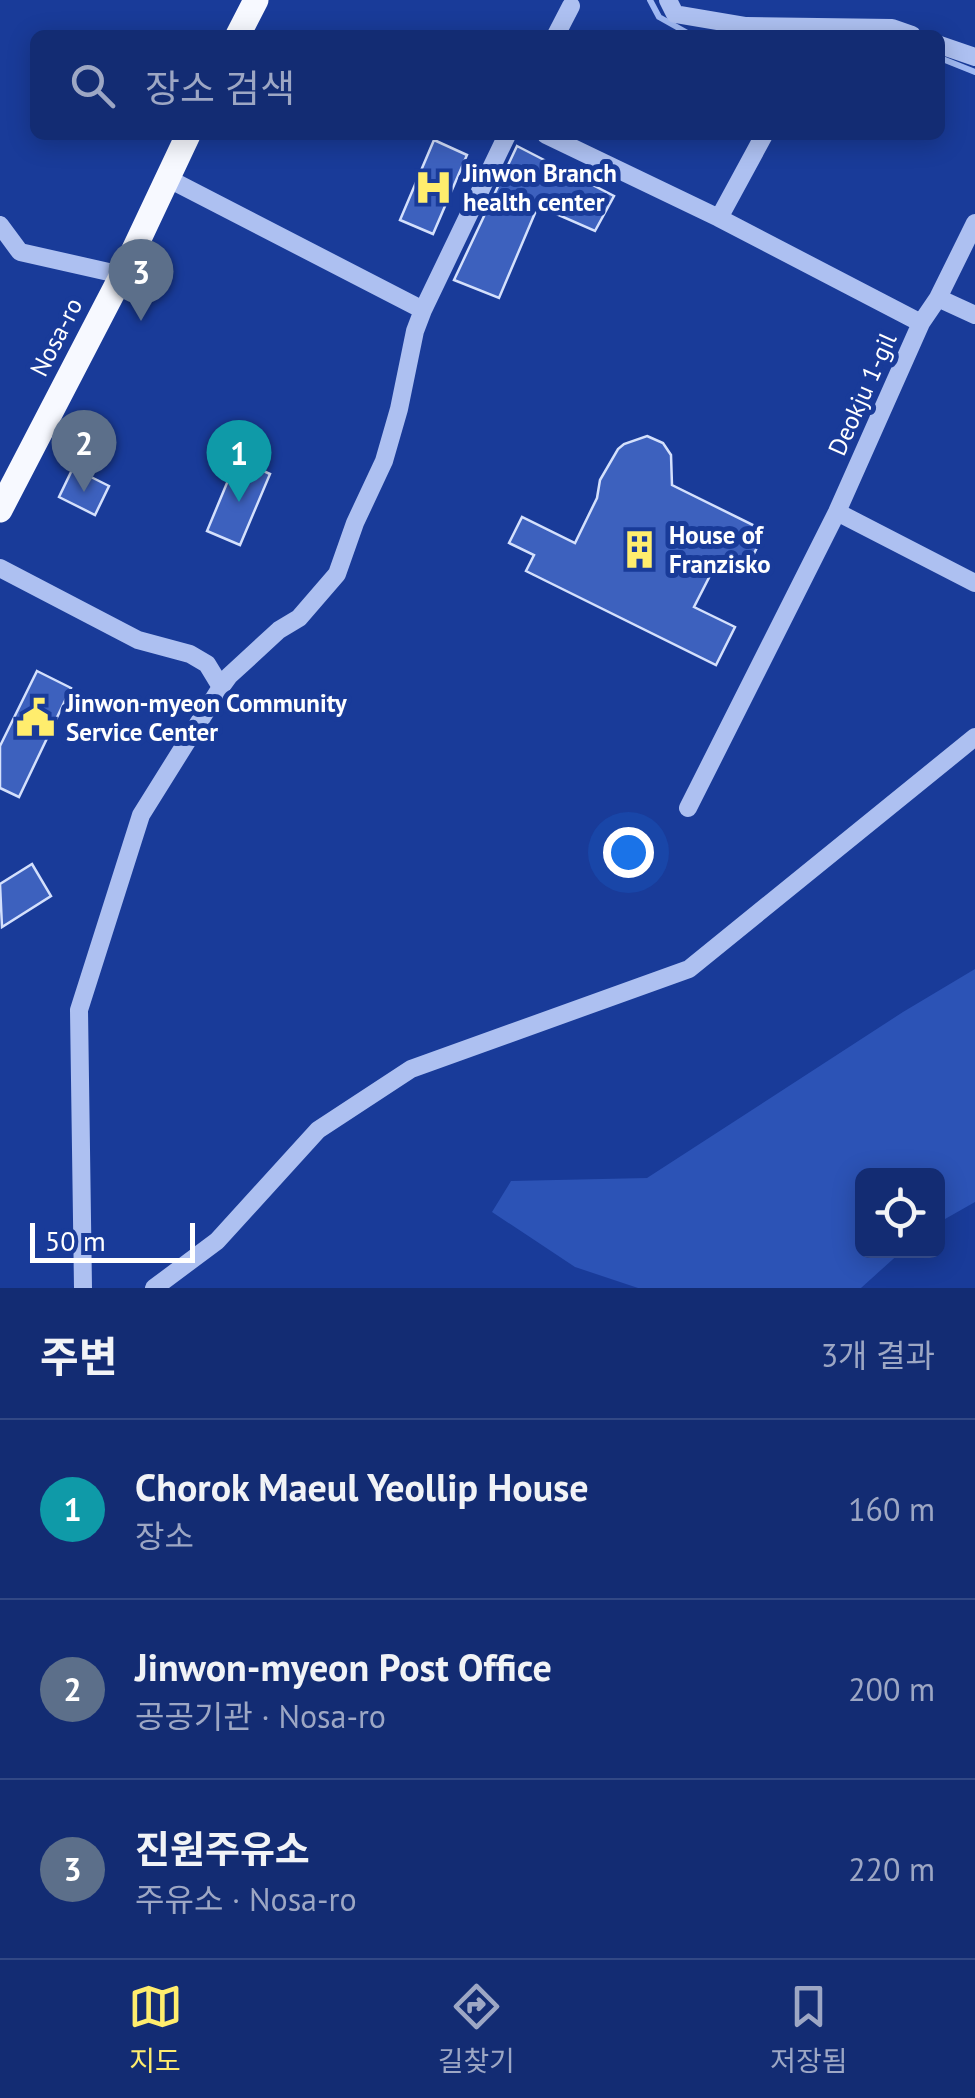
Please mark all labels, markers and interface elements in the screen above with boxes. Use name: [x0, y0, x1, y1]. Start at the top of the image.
search box: [30, 30, 945, 140]
icon: search: [65, 58, 120, 113]
text: 장소 검색: [145, 63, 295, 112]
place label: Jinwon Branch health center: [462, 157, 617, 218]
hospital icon: Jinwon Branch health center: [412, 166, 454, 208]
pin: 3: [108, 238, 174, 321]
street label: Nosa-ro: [23, 292, 89, 382]
street label: Deokju 1-gil: [821, 327, 904, 460]
pin: 2: [52, 410, 116, 492]
pin: 1: [206, 420, 272, 502]
place label: House of Franzisko: [669, 519, 771, 580]
building icon: House of Franzisko: [618, 528, 660, 570]
place label: Jinwon-myeon Community Service Center: [65, 687, 348, 748]
public building icon: Jinwon-myeon Community Service Center: [15, 696, 57, 738]
your location: [603, 827, 654, 878]
map controls: [855, 1168, 945, 1258]
button: locate: [855, 1168, 945, 1258]
scale bar: [30, 1218, 195, 1262]
text: 50 m: [45, 1222, 106, 1259]
text: 주변: [40, 1329, 117, 1384]
text: 3개 결과: [821, 1334, 935, 1376]
text: Chorok Maeul Yeollip House: [135, 1462, 589, 1511]
text: 1: [63, 1488, 82, 1530]
text: 160 m: [848, 1488, 935, 1530]
text: 장소: [135, 1515, 194, 1557]
text: Jinwon-myeon Post Office: [135, 1642, 552, 1691]
text: 2: [63, 1668, 82, 1710]
text: 200 m: [848, 1668, 935, 1710]
text: 공공기관 · Nosa-ro: [135, 1695, 386, 1737]
text: 진원주유소: [135, 1824, 310, 1873]
text: 3: [63, 1848, 82, 1890]
text: 220 m: [848, 1848, 935, 1890]
text: 주유소 · Nosa-ro: [135, 1878, 357, 1920]
tab: 지도: [128, 1979, 183, 2079]
tab: 길찾기: [438, 1979, 515, 2079]
tab: 저장됨: [770, 1979, 847, 2079]

